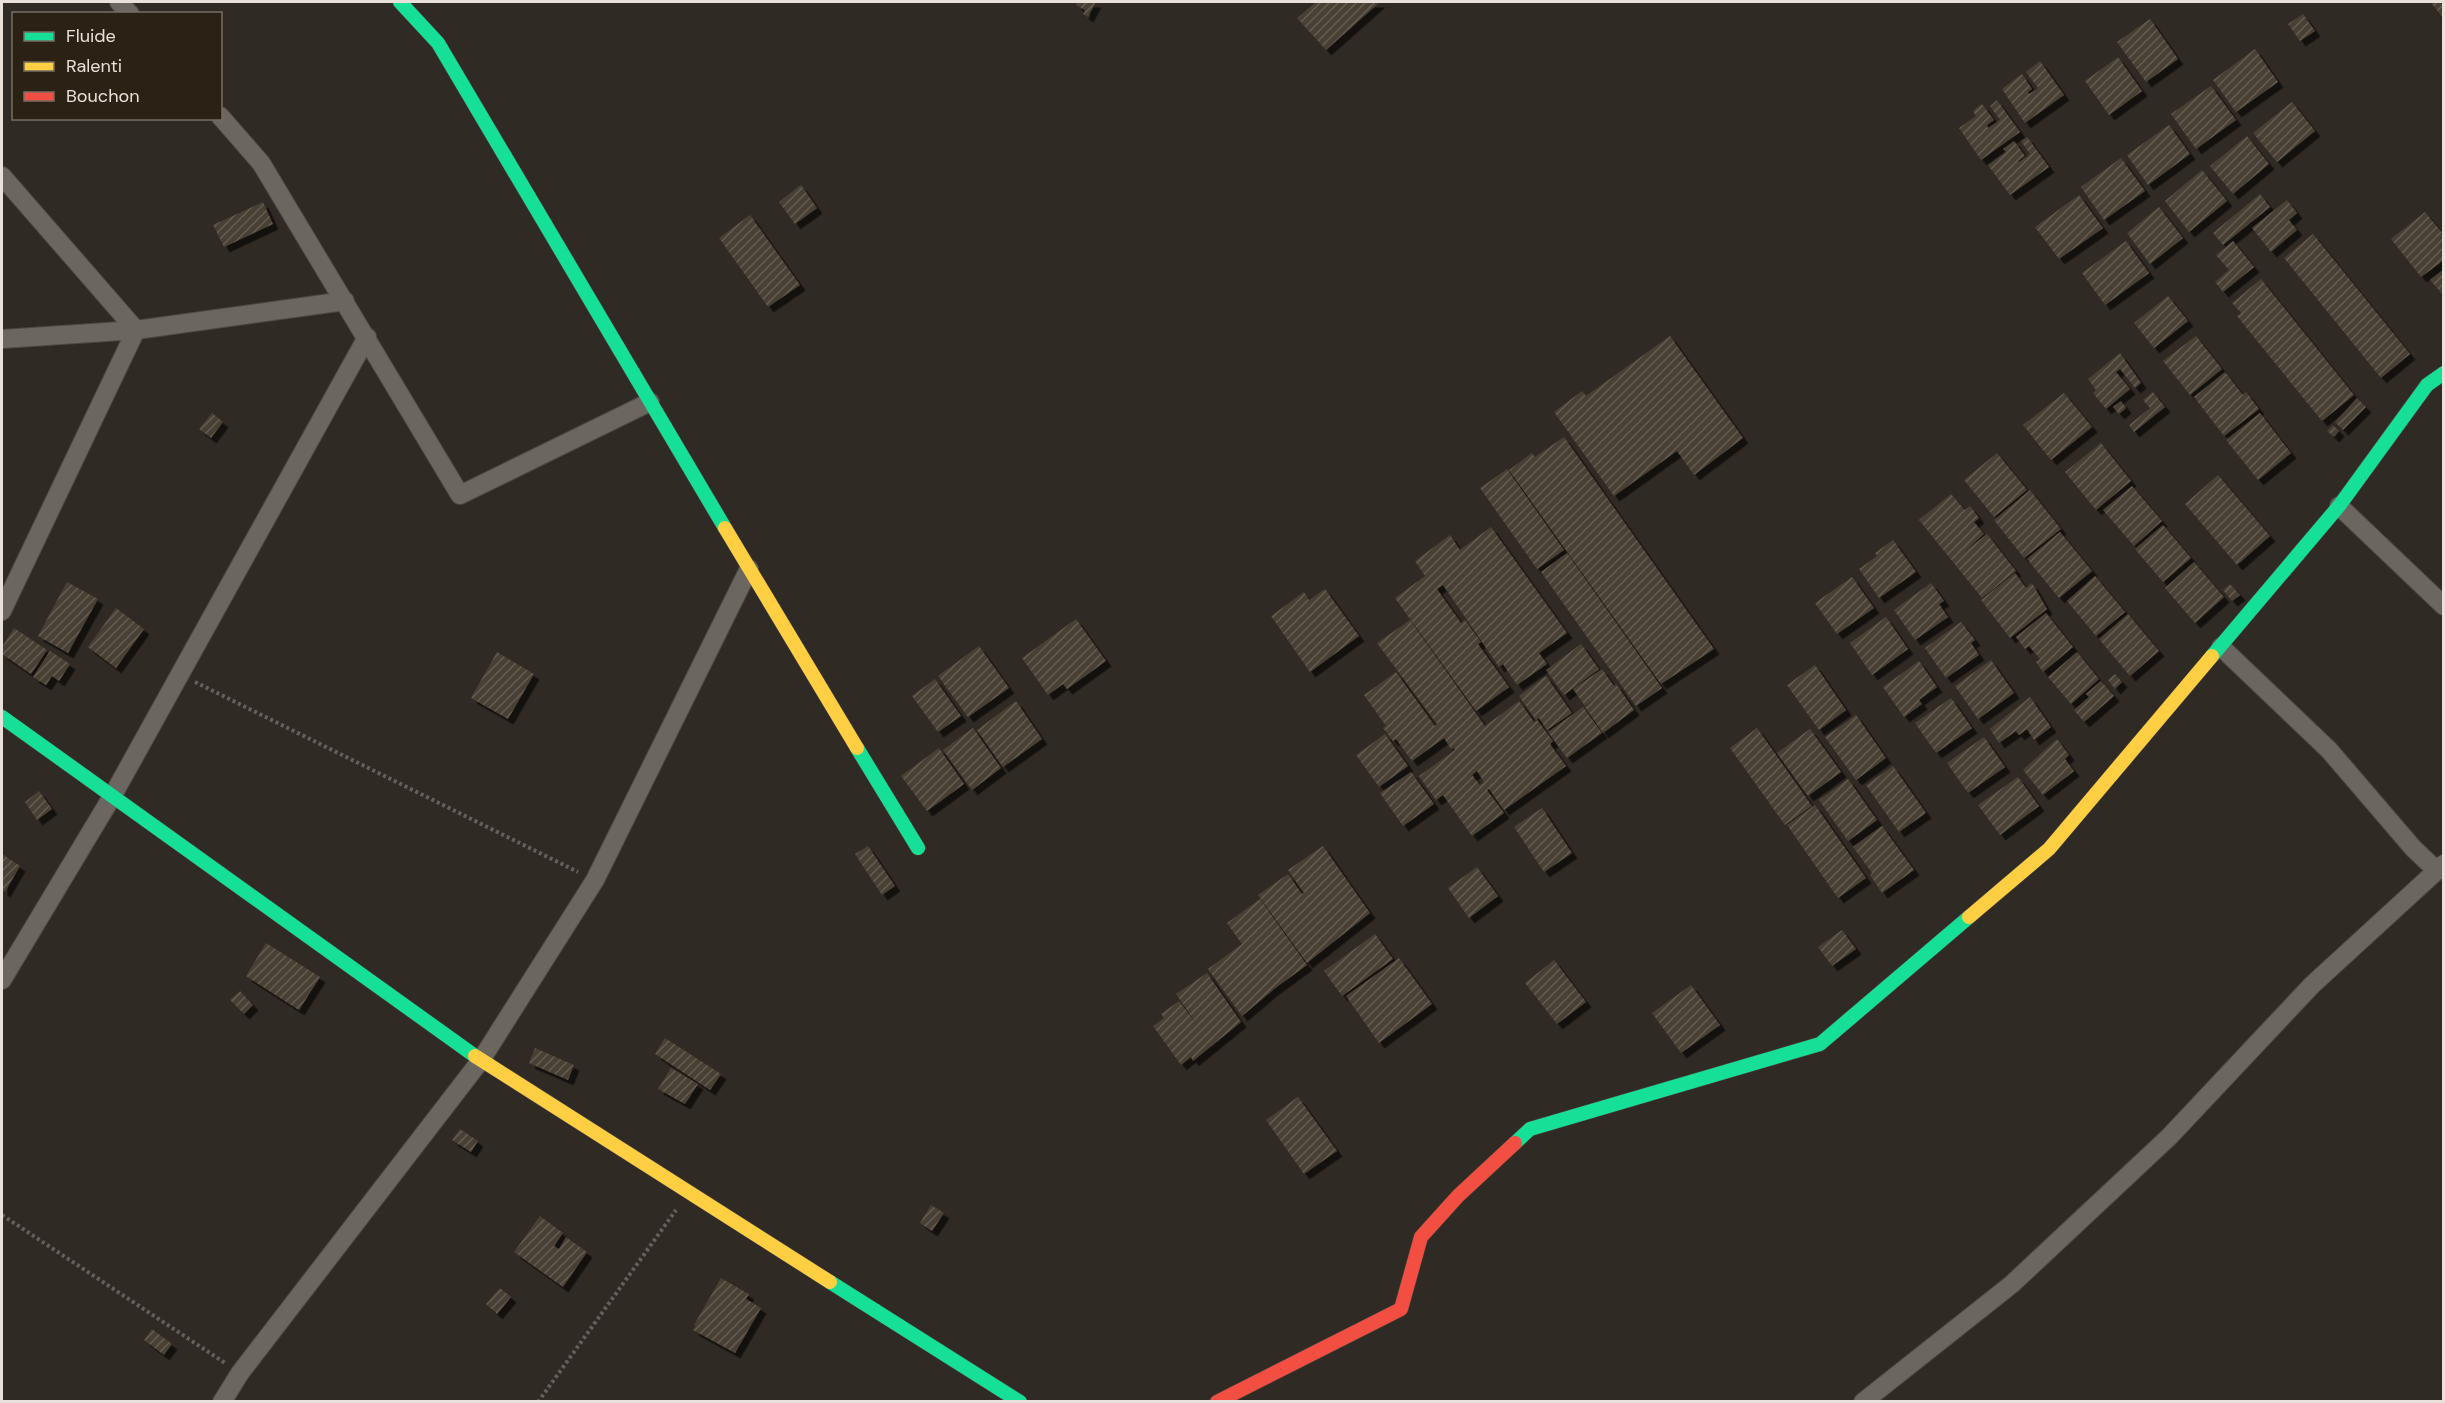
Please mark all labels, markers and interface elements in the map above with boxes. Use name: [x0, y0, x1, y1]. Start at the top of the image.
legend: [12, 12, 222, 120]
text: Fluide: [66, 24, 116, 48]
text: Ralenti: [66, 54, 122, 78]
text: Bouchon: [66, 84, 140, 108]

